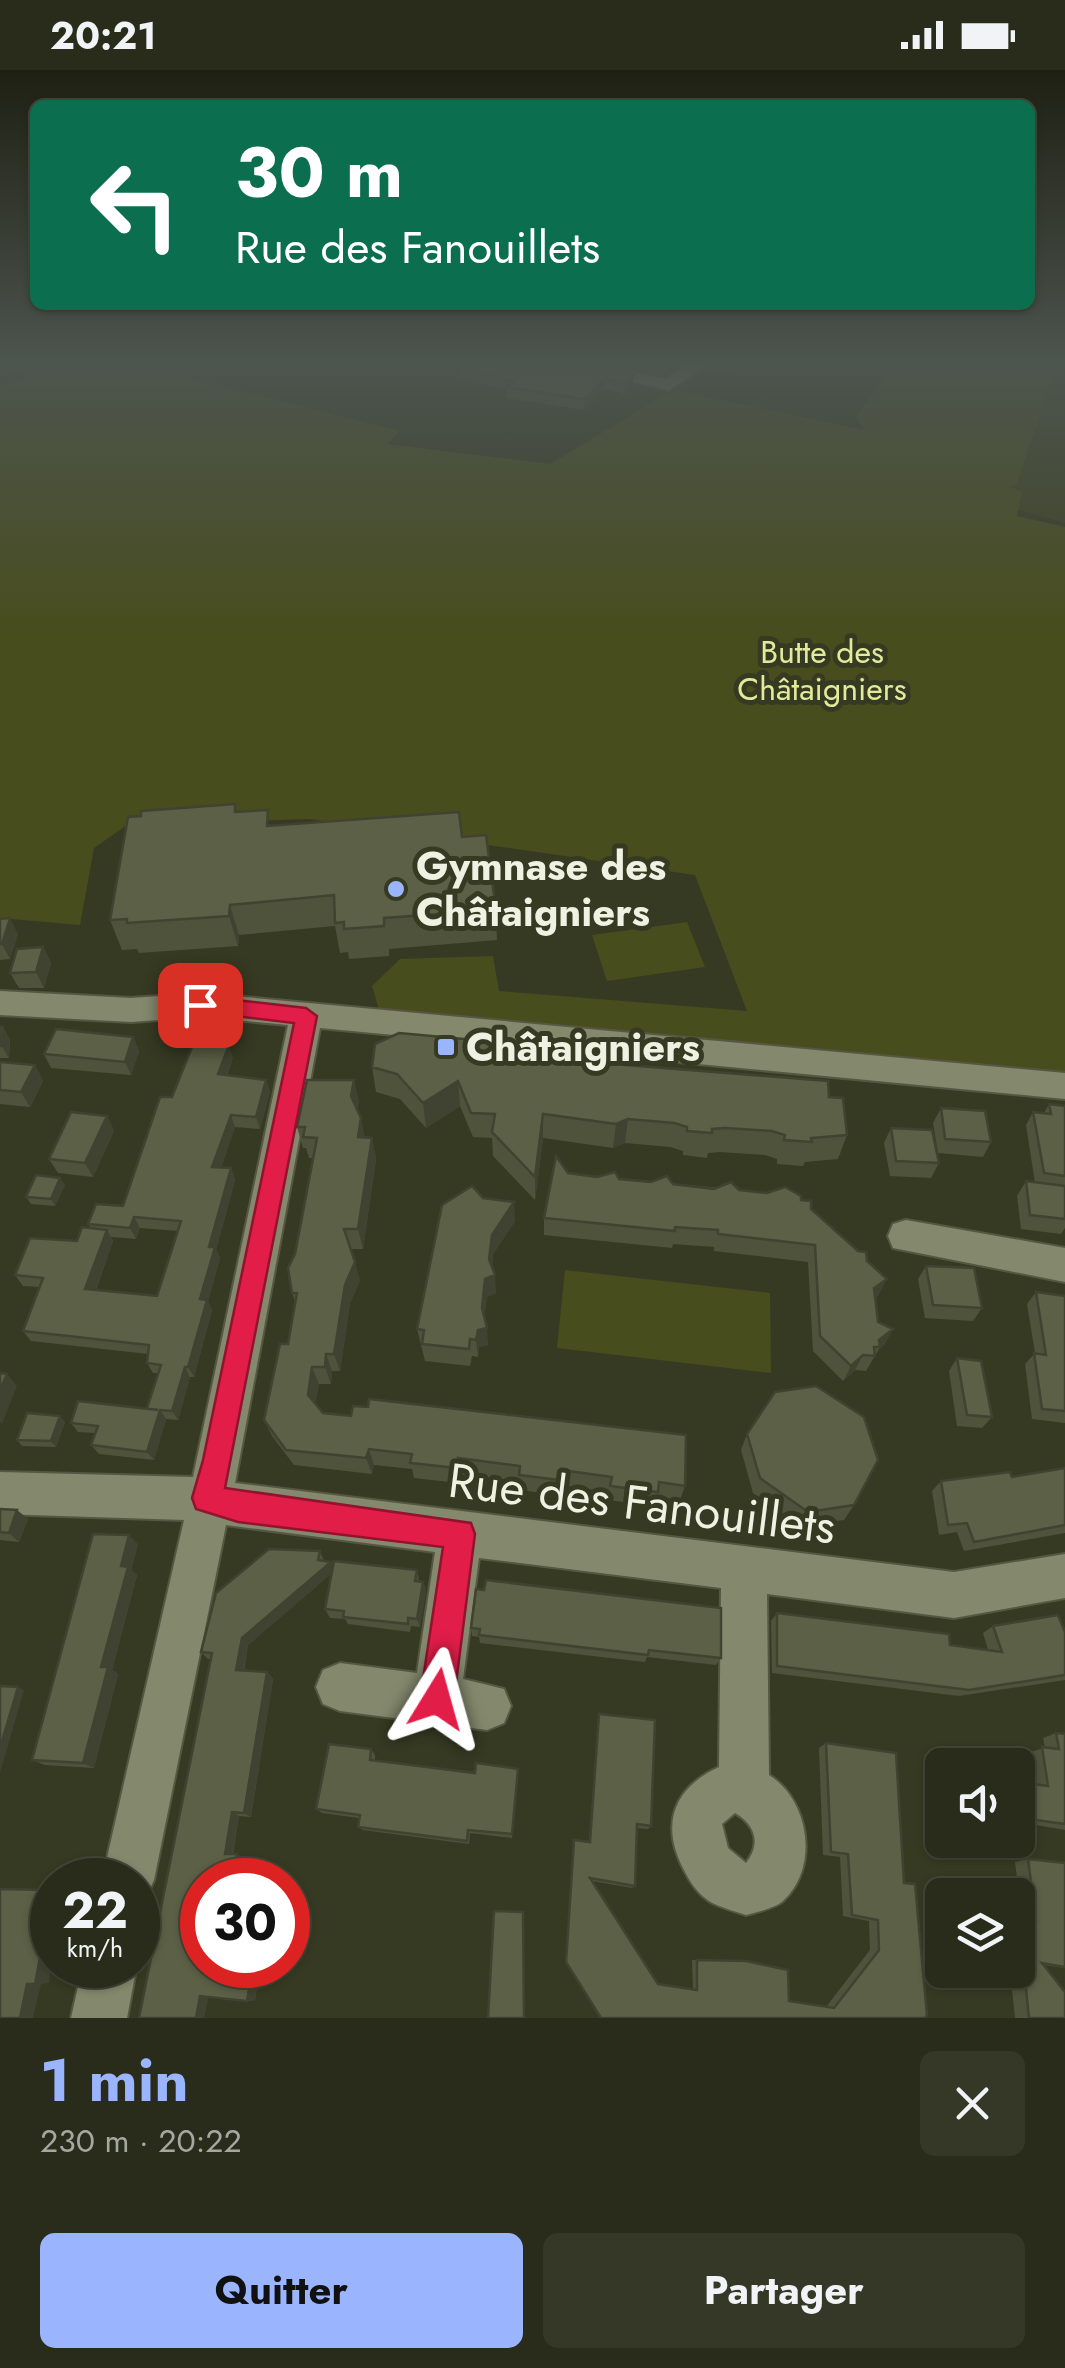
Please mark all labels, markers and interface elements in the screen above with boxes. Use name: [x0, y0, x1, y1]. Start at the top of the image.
text: 20:21: [50, 8, 157, 63]
text: 30 m: [235, 122, 403, 223]
icon: left: [70, 140, 200, 270]
text: Rue des Fanouillets: [235, 215, 600, 280]
park label: Butte des Châtaigniers: [737, 629, 907, 712]
place label: Gymnase des Châtaigniers: [416, 837, 666, 941]
marker: Gymnase des Châtaigniers: [385, 878, 407, 900]
pin: [158, 963, 243, 1048]
icon: arrive: [173, 978, 228, 1033]
place label: Châtaigniers: [466, 1018, 700, 1076]
marker: Châtaigniers: [435, 1036, 457, 1058]
street label: Rue des Fanouillets: [444, 1446, 839, 1561]
position arrow: [385, 1647, 489, 1751]
map controls: [925, 1748, 1035, 1988]
button: sound: [925, 1748, 1035, 1858]
speed limit sign: 30: [180, 1858, 310, 1988]
text: 22: [62, 1874, 128, 1947]
button: layers: [925, 1878, 1035, 1988]
text: km/h: [67, 1930, 123, 1966]
text: 1 min: [40, 2037, 189, 2124]
button: close: [920, 2051, 1025, 2156]
text: 230 m · 20:22: [40, 2118, 242, 2164]
button: Quitter: [40, 2233, 523, 2348]
button: Partager: [543, 2233, 1025, 2348]

